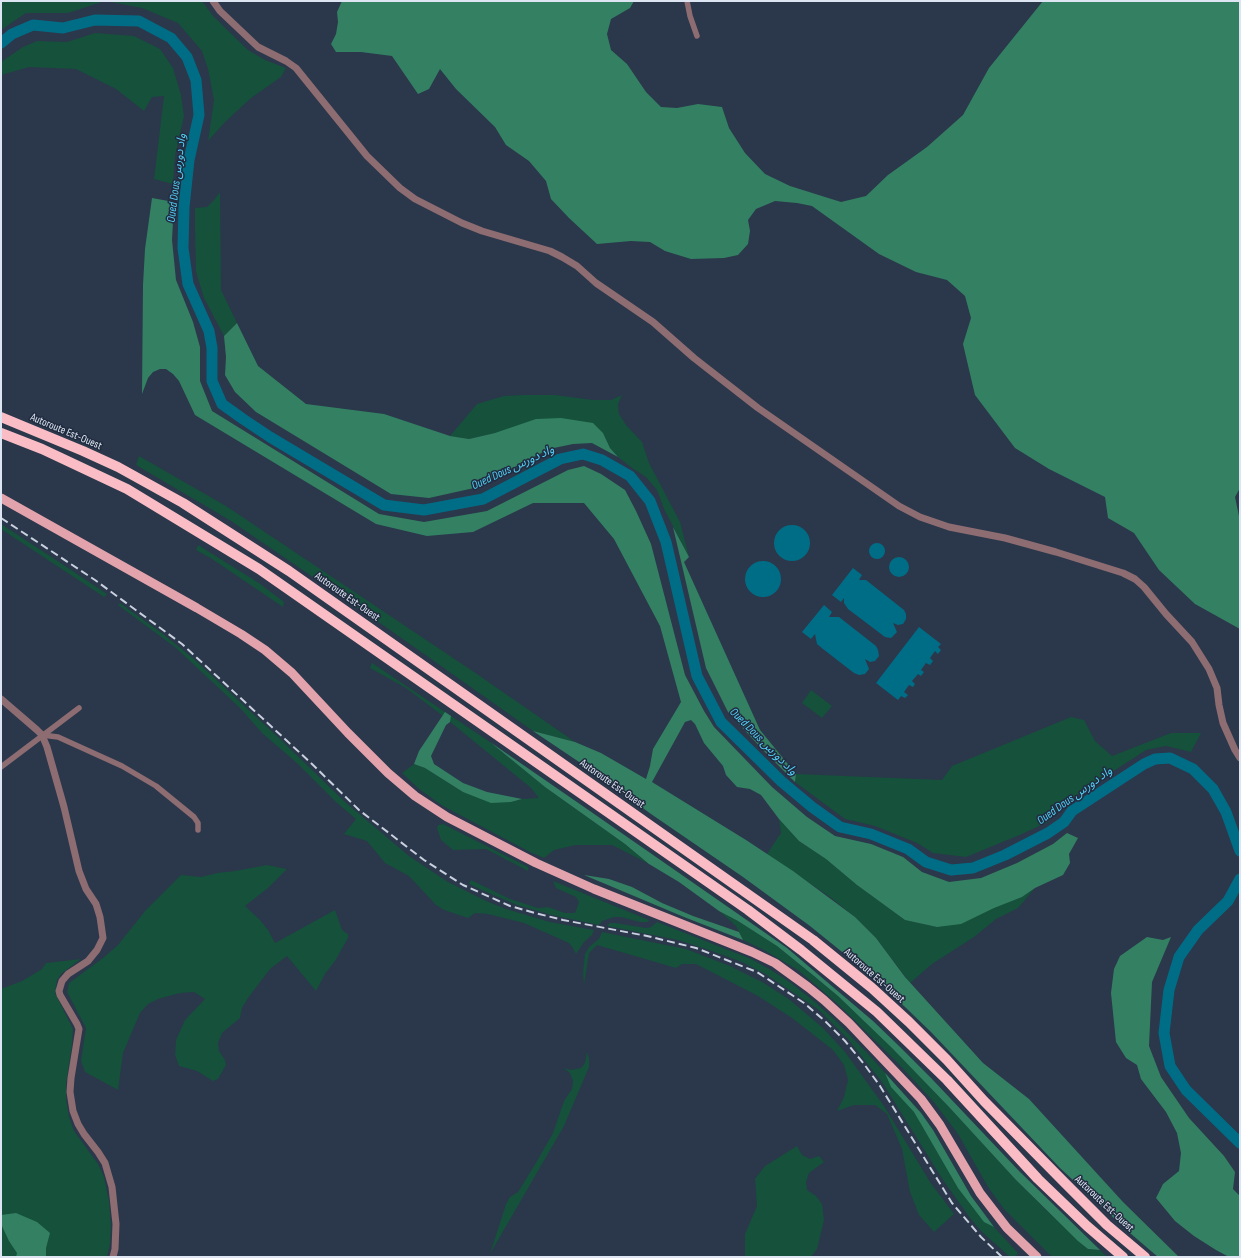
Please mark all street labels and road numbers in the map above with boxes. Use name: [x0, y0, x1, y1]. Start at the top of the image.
street label: Autoroute Est-Ouest: [28, 411, 104, 453]
street label: Autoroute Est-Ouest: [312, 570, 382, 624]
street label: Autoroute Est-Ouest: [577, 757, 647, 811]
street label: Autoroute Est-Ouest: [841, 946, 907, 1006]
street label: Autoroute Est-Ouest: [1072, 1173, 1136, 1235]

